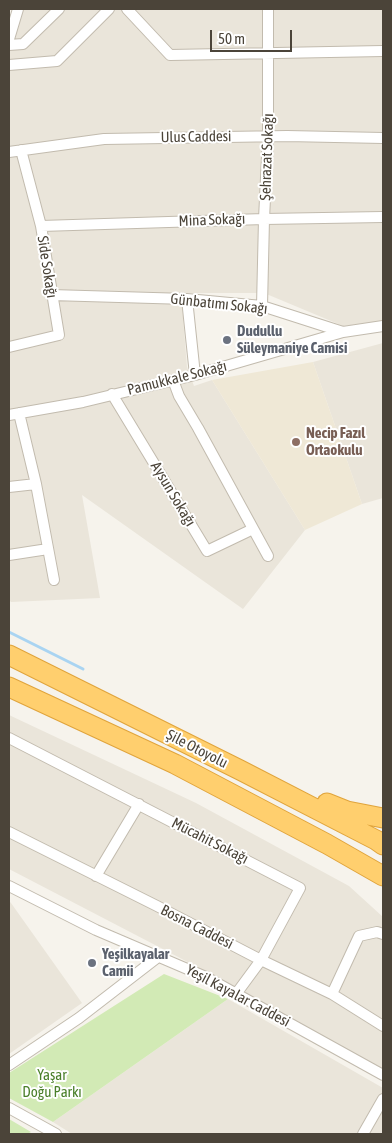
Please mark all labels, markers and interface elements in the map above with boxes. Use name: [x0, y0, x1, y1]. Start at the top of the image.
scale bar: [212, 20, 294, 52]
text: 50 m: [218, 30, 245, 47]
street label: Şehrazat Sokağı: [256, 113, 278, 201]
street label: Ulus Caddesi: [160, 127, 232, 147]
street label: Mina Sokağı: [178, 210, 246, 230]
street label: Side Sokağı: [33, 235, 61, 299]
street label: Günbatımı Sokağı: [170, 290, 268, 318]
place label: Dudullu Süleymaniye Camisi: [237, 322, 347, 357]
marker: Dudullu Süleymaniye Camisi: [221, 334, 233, 346]
street label: Pamukkale Sokağı: [125, 357, 229, 399]
place label: Necip Fazıl Ortaokulu: [306, 424, 365, 459]
marker: Necip Fazıl Ortaokulu: [290, 436, 302, 448]
street label: Aysun Sokağı: [147, 458, 199, 530]
street label: Şile Otoyolu: [163, 726, 231, 772]
street label: Mücahit Sokağı: [169, 814, 251, 868]
street label: Bosna Caddesi: [158, 901, 236, 953]
place label: Yeşilkayalar Camii: [102, 945, 169, 980]
marker: Yeşilkayalar Camii: [86, 957, 98, 969]
street label: Yeşil Kayalar Caddesi: [183, 961, 293, 1031]
park label: Yaşar Doğu Parkı: [22, 1066, 82, 1101]

